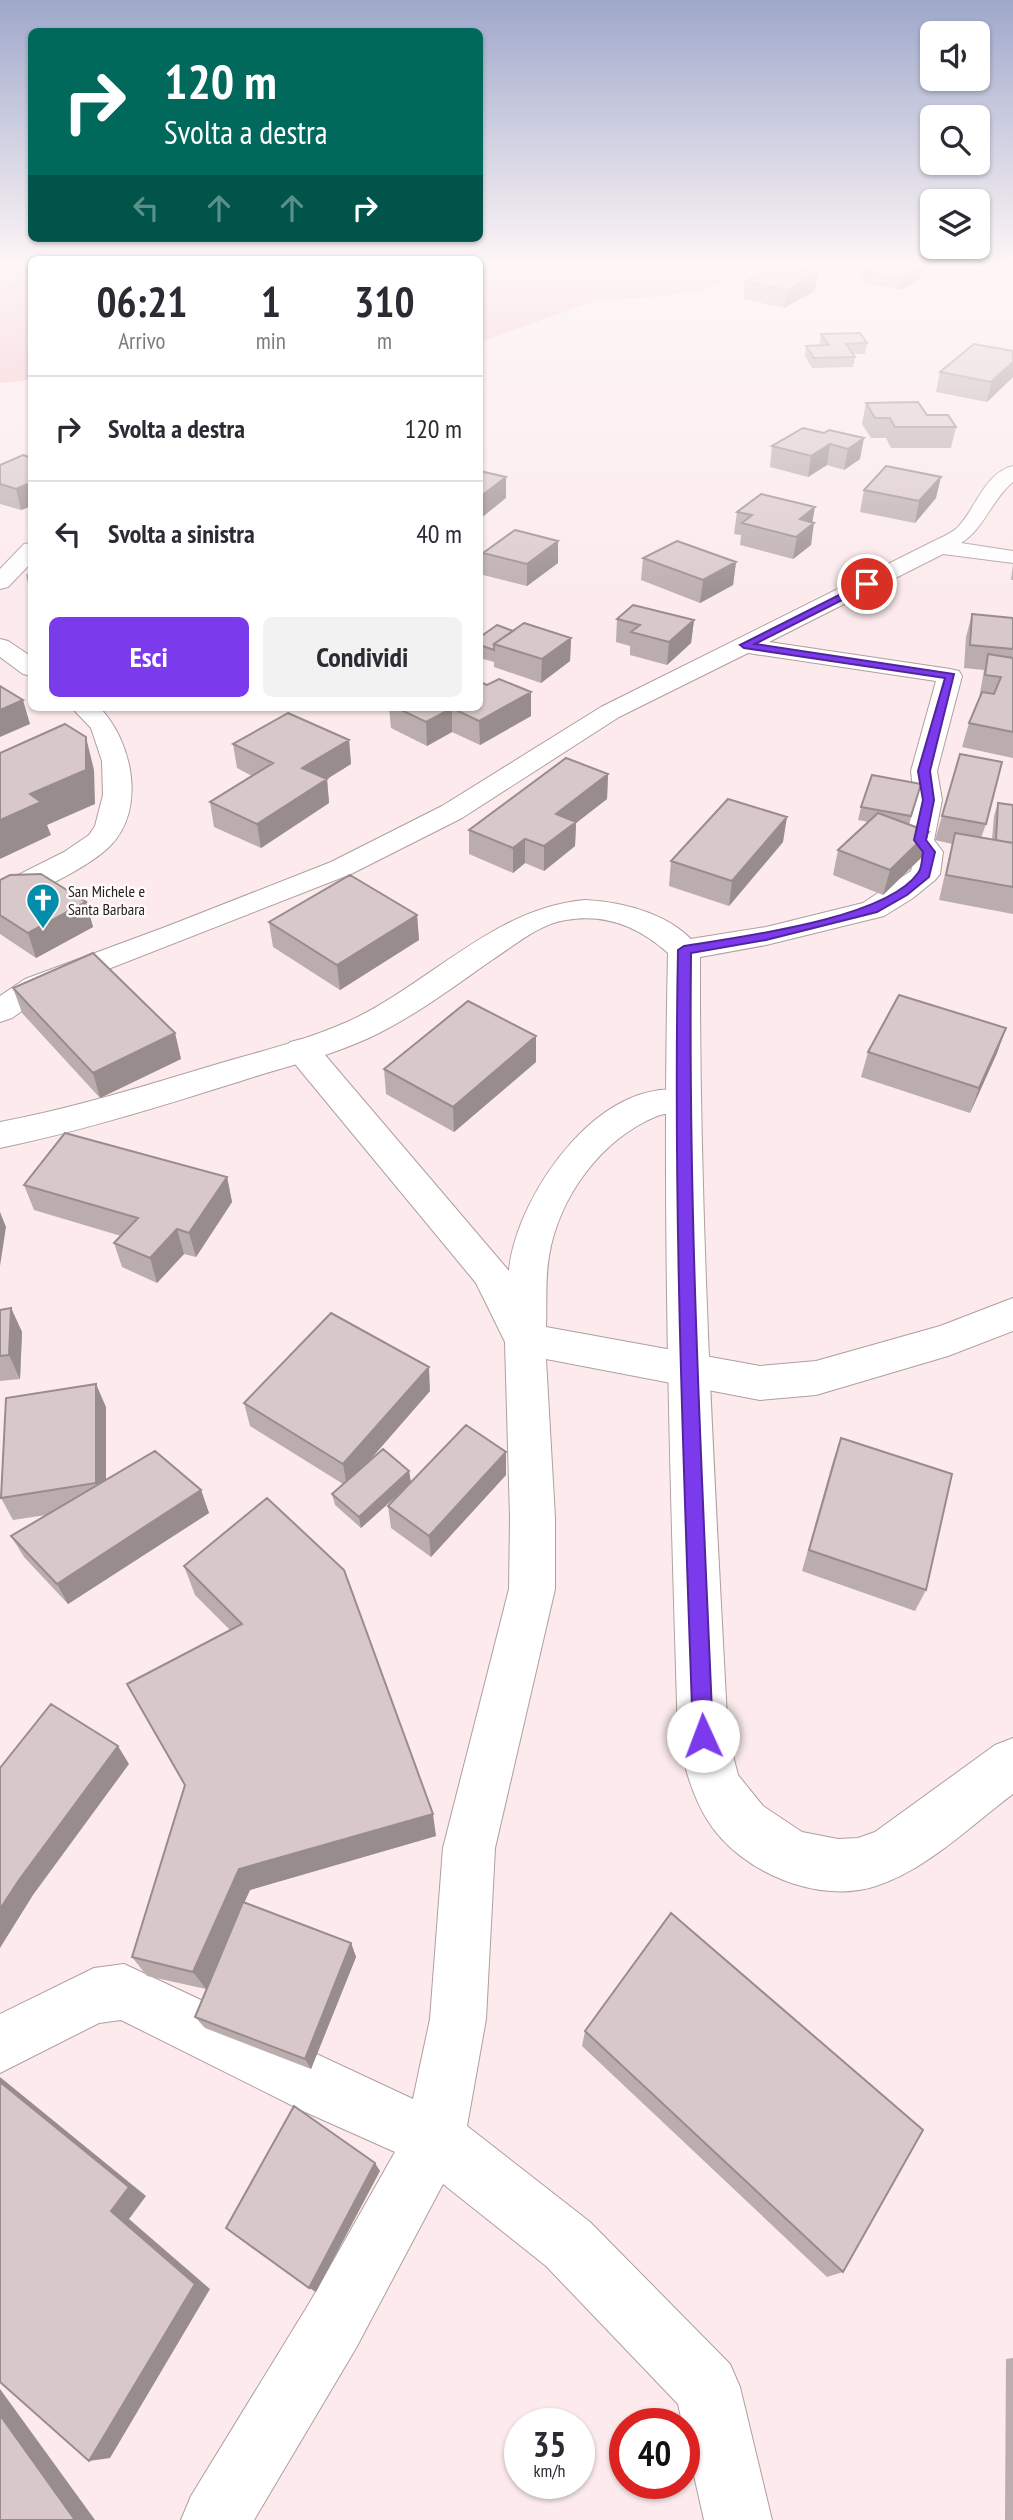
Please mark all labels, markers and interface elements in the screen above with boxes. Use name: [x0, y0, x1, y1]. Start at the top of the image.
map controls: [920, 21, 990, 259]
button: sound: [920, 21, 990, 91]
text: 120 m: [164, 49, 277, 113]
icon: right: [49, 56, 140, 147]
button: search: [920, 105, 990, 175]
text: Svolta a destra: [164, 111, 328, 153]
icon: left: [127, 189, 165, 227]
icon: ahead: [200, 189, 238, 227]
icon: ahead: [273, 189, 311, 227]
icon: right: [346, 189, 384, 227]
button: layers: [920, 189, 990, 259]
text: 06:21: [96, 274, 187, 329]
text: 1: [261, 274, 281, 329]
text: 310: [354, 274, 415, 329]
text: Arrivo: [118, 326, 166, 355]
text: min: [256, 326, 286, 355]
text: m: [377, 326, 392, 355]
icon: right: [49, 410, 87, 448]
text: Svolta a destra: [108, 412, 245, 445]
text: 120 m: [404, 412, 462, 445]
icon: left: [49, 515, 87, 553]
text: Svolta a sinistra: [108, 517, 255, 550]
text: 40 m: [416, 517, 462, 550]
pin: [837, 554, 897, 614]
icon: arrive: [848, 565, 886, 603]
button: Esci: [49, 617, 249, 697]
button: Condividi: [263, 617, 462, 697]
church icon: San Michele e Santa Barbara: [24, 881, 62, 930]
place label: San Michele e Santa Barbara: [68, 881, 145, 919]
position arrow: [666, 1699, 740, 1773]
speed limit sign: 40: [609, 2408, 700, 2499]
text: 35: [533, 2421, 566, 2467]
text: km/h: [534, 2459, 565, 2482]

